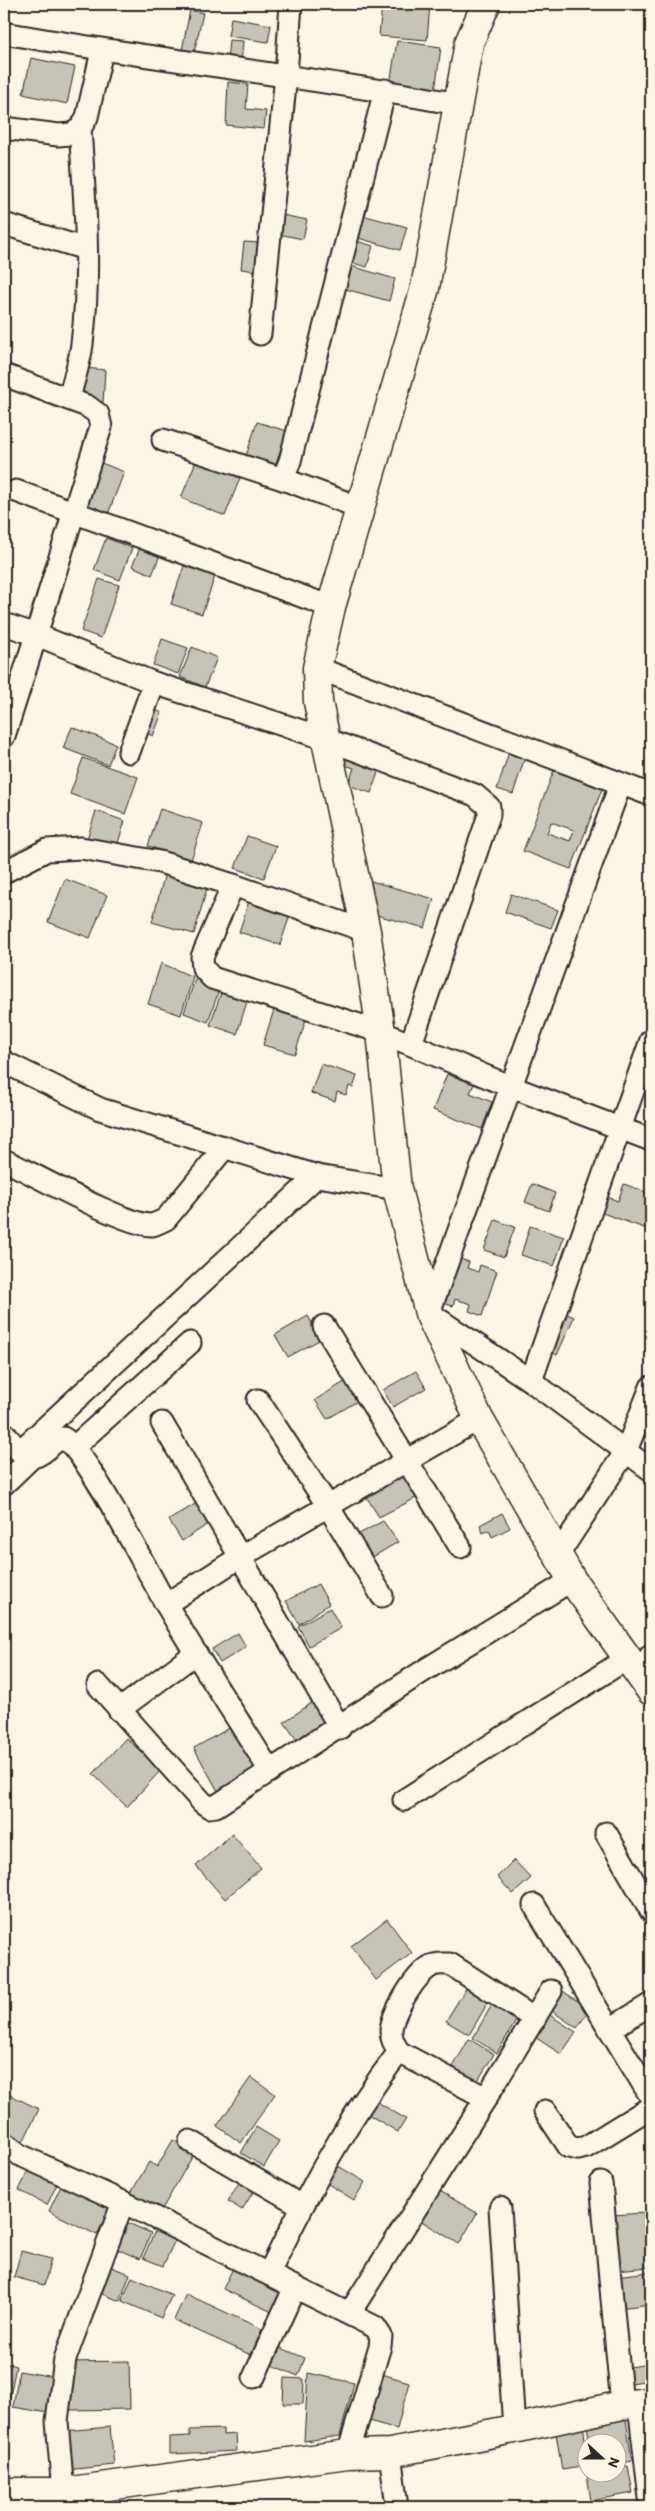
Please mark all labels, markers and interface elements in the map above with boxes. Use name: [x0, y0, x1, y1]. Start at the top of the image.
north arrow: [578, 2434, 628, 2484]
text: N: [604, 2455, 623, 2470]

